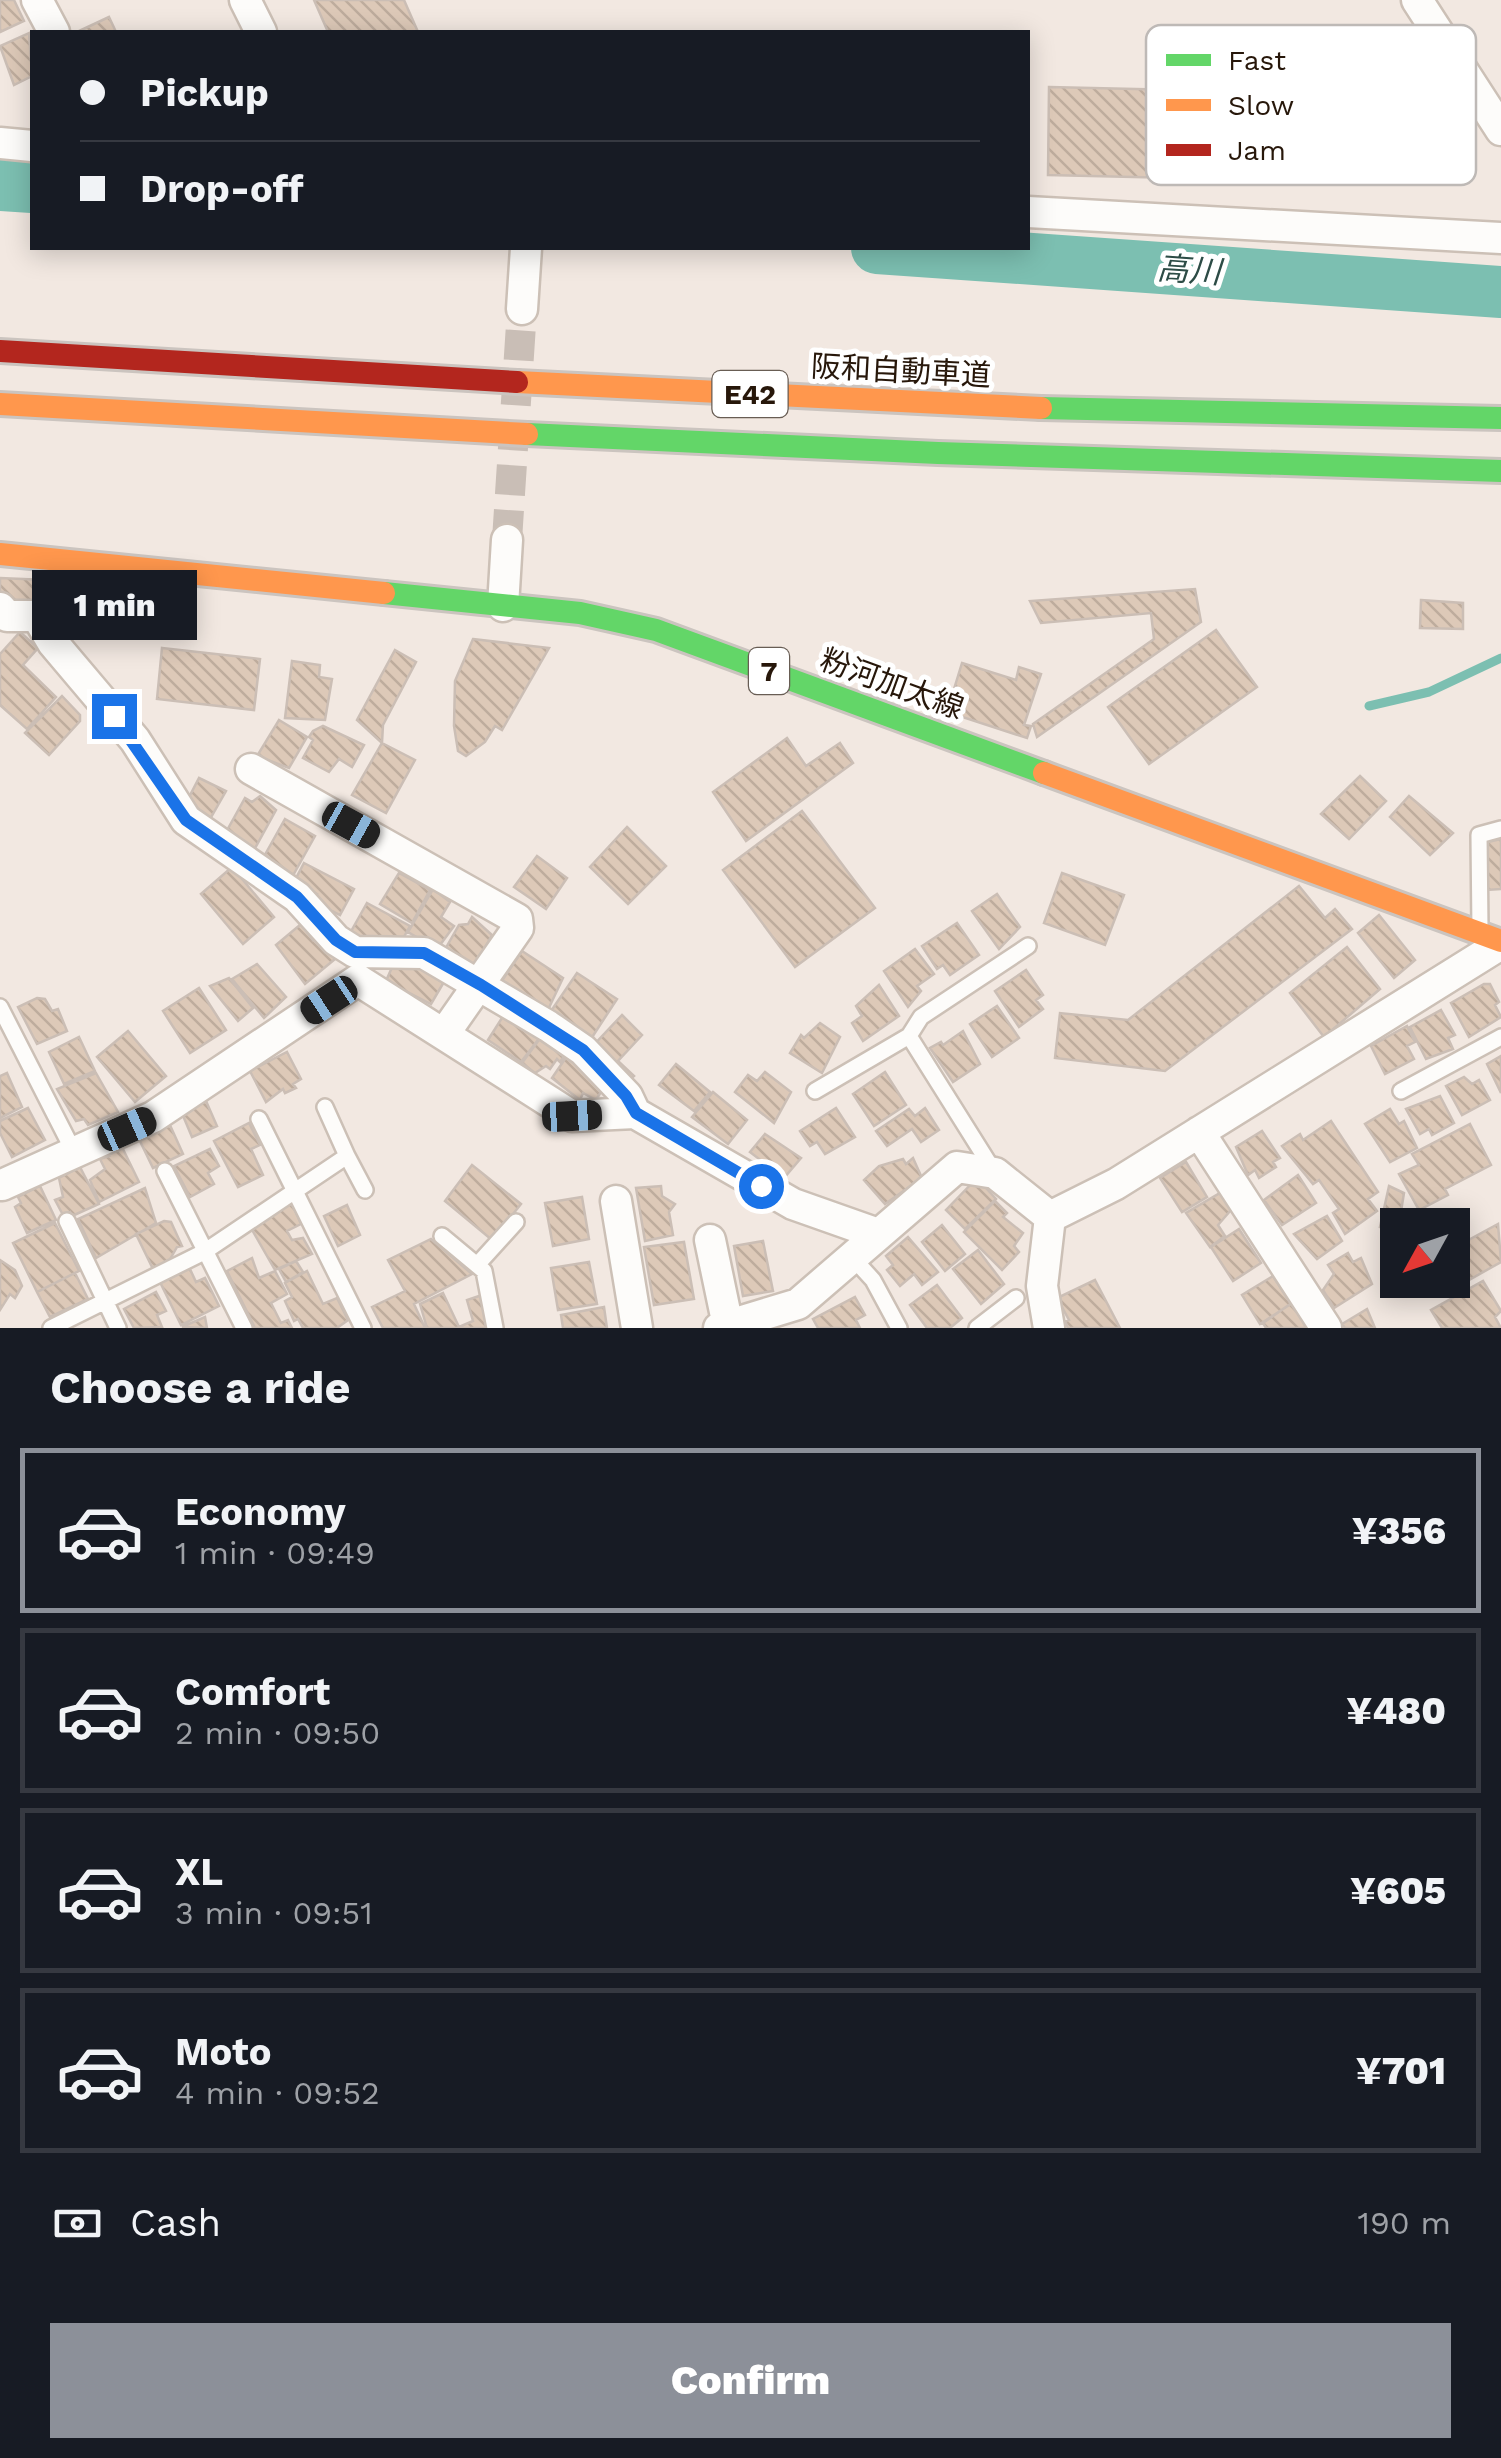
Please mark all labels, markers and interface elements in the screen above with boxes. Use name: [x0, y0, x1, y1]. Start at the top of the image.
legend: [1146, 25, 1476, 185]
text: Fast: [1228, 44, 1286, 77]
text: Pickup: [140, 71, 269, 115]
text: Slow: [1228, 89, 1294, 122]
text: Jam: [1228, 134, 1286, 167]
text: Drop-off: [140, 167, 304, 211]
water label: 高川: [1156, 249, 1225, 291]
street label: 阪和自動車道: [810, 348, 992, 393]
road number: E42: [712, 371, 788, 417]
callout: 1 min: [32, 571, 196, 641]
text: 1 min: [73, 586, 156, 624]
street label: 粉河加太線: [816, 641, 969, 726]
road number: 7: [749, 648, 789, 694]
route end: [92, 694, 137, 739]
car: [317, 797, 385, 853]
car: [296, 971, 362, 1029]
car: [541, 1099, 603, 1133]
car: [93, 1103, 161, 1155]
route start: [739, 1164, 784, 1209]
north arrow: [1380, 1208, 1470, 1298]
map controls: [1380, 1208, 1470, 1298]
text: Choose a ride: [50, 1361, 350, 1414]
icon: car: [55, 1486, 145, 1576]
text: Economy: [175, 1490, 346, 1534]
text: ¥356: [1352, 1509, 1446, 1553]
text: 1 min · 09:49: [175, 1534, 375, 1572]
icon: car: [55, 1666, 145, 1756]
text: Comfort: [175, 1670, 330, 1714]
text: ¥480: [1346, 1689, 1446, 1733]
text: 2 min · 09:50: [175, 1714, 380, 1752]
icon: car: [55, 1846, 145, 1936]
text: XL: [175, 1850, 223, 1894]
text: ¥605: [1350, 1869, 1446, 1913]
text: 3 min · 09:51: [175, 1894, 373, 1932]
icon: car: [55, 2026, 145, 2116]
text: Moto: [175, 2030, 271, 2074]
text: ¥701: [1356, 2049, 1446, 2093]
text: 4 min · 09:52: [175, 2074, 380, 2112]
icon: cash: [50, 2196, 105, 2251]
text: Cash: [130, 2201, 221, 2245]
text: 190 m: [1357, 2204, 1451, 2242]
button: Confirm: [50, 2323, 1451, 2438]

